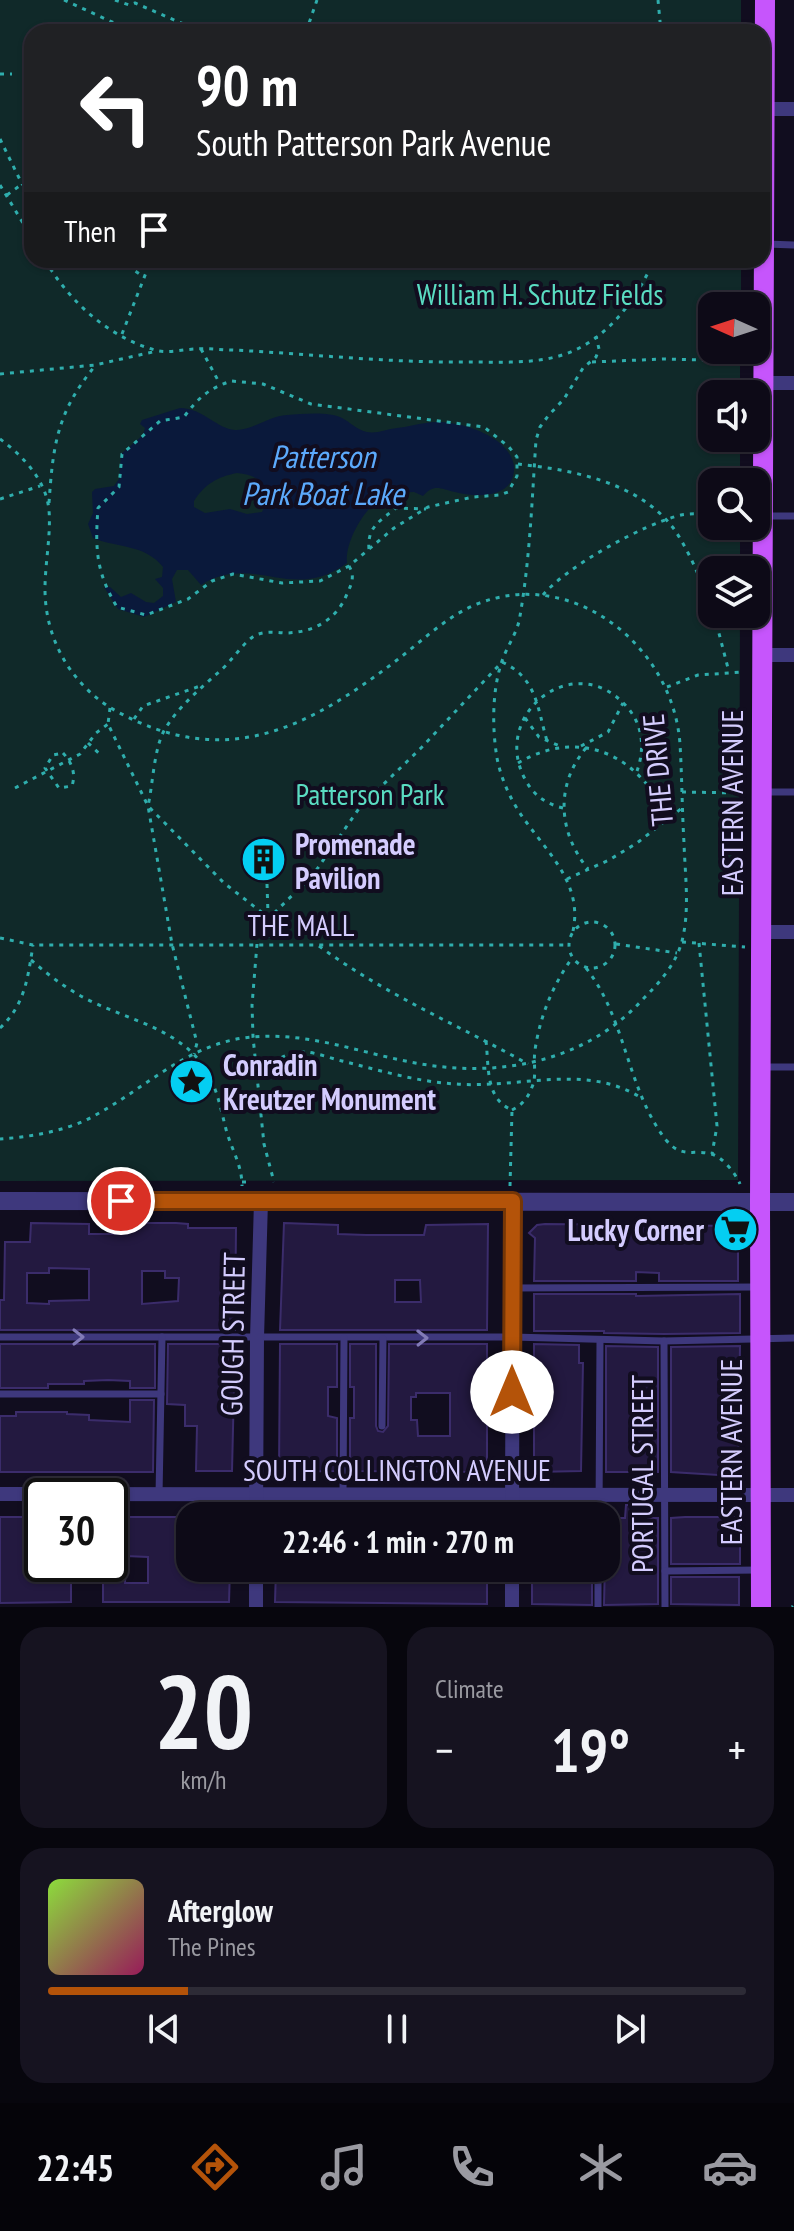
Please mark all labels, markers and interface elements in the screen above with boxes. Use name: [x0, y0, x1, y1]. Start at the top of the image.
text: 90 m: [196, 49, 298, 121]
icon: left: [64, 56, 168, 160]
text: South Patterson Park Avenue: [196, 119, 551, 166]
icon: arrive: [132, 208, 176, 252]
text: Then: [64, 211, 116, 250]
park label: William H. Schutz Fields: [417, 274, 663, 313]
north arrow: [698, 292, 770, 364]
map controls: [698, 292, 770, 628]
button: sound: [698, 380, 770, 452]
water label: Patterson Park Boat Lake: [242, 435, 406, 514]
button: search: [698, 468, 770, 540]
button: layers: [698, 556, 770, 628]
street label: EASTERN AVENUE: [712, 710, 751, 896]
street label: THE DRIVE: [633, 712, 681, 828]
park label: Patterson Park: [296, 774, 445, 813]
place label: Promenade Pavilion: [295, 824, 416, 897]
building icon: Promenade Pavilion: [240, 836, 288, 884]
street label: THE MALL: [248, 905, 355, 944]
place label: Conradin Kreutzer Monument: [223, 1045, 436, 1118]
place icon: Conradin Kreutzer Monument: [168, 1057, 216, 1105]
pin: [87, 1167, 155, 1235]
icon: arrive: [99, 1179, 143, 1223]
supermarket icon: Lucky Corner: [711, 1205, 759, 1253]
place label: Lucky Corner: [568, 1210, 704, 1249]
street label: GOUGH STREET: [211, 1252, 253, 1416]
one-way arrow: [72, 1328, 85, 1346]
one-way arrow: [416, 1329, 429, 1347]
position arrow: [470, 1350, 554, 1434]
street label: EASTERN AVENUE: [711, 1359, 750, 1545]
street label: PORTUGAL STREET: [622, 1375, 661, 1573]
street label: SOUTH COLLINGTON AVENUE: [243, 1450, 551, 1489]
speed limit sign: 30: [24, 1478, 128, 1582]
text: 22:46 · 1 min · 270 m: [282, 1522, 514, 1561]
text: 20: [154, 1643, 253, 1778]
text: Climate: [435, 1672, 504, 1705]
text: 19°: [551, 1711, 630, 1789]
text: −: [435, 1721, 453, 1778]
text: +: [728, 1721, 746, 1778]
text: km/h: [180, 1763, 227, 1796]
text: Afterglow: [168, 1891, 273, 1930]
text: The Pines: [168, 1930, 256, 1963]
icon: previous: [142, 2007, 186, 2051]
icon: pause: [375, 2007, 419, 2051]
icon: next: [608, 2007, 652, 2051]
icon: directions: [187, 2139, 243, 2195]
icon: music: [316, 2139, 372, 2195]
icon: phone: [444, 2139, 500, 2195]
icon: climate: [573, 2139, 629, 2195]
icon: car: [702, 2139, 758, 2195]
text: 22:45: [36, 2144, 114, 2191]

